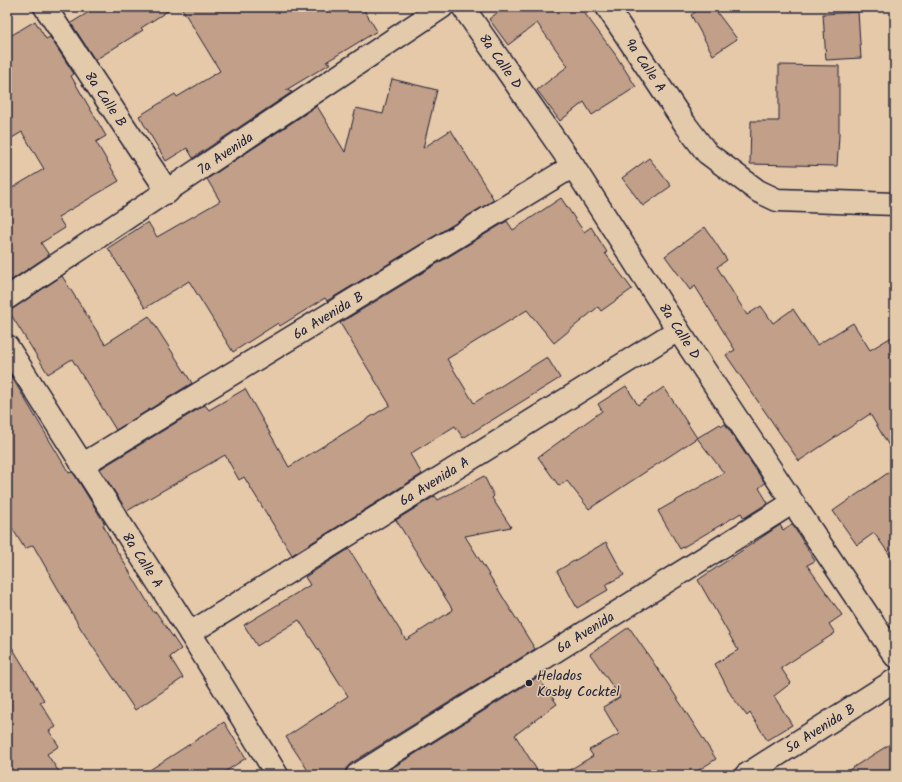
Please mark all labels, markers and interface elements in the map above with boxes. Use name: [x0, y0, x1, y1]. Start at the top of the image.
street label: 8a Calle D: [473, 29, 527, 94]
street label: 9a Calle A: [619, 34, 671, 97]
street label: 8a Calle B: [78, 67, 132, 132]
street label: 7a Avenida: [193, 127, 258, 181]
street label: 6a Avenida B: [289, 286, 368, 346]
street label: 8a Calle D: [653, 299, 706, 364]
street label: 6a Avenida A: [395, 452, 474, 512]
street label: 8a Calle A: [116, 528, 169, 593]
street label: 6a Avenida: [552, 606, 619, 659]
place label: Helados Kosby Cocktel: [537, 665, 620, 703]
marker: Helados Kosby Cocktel: [524, 678, 534, 688]
street label: 5a Avenida B: [781, 698, 860, 759]

